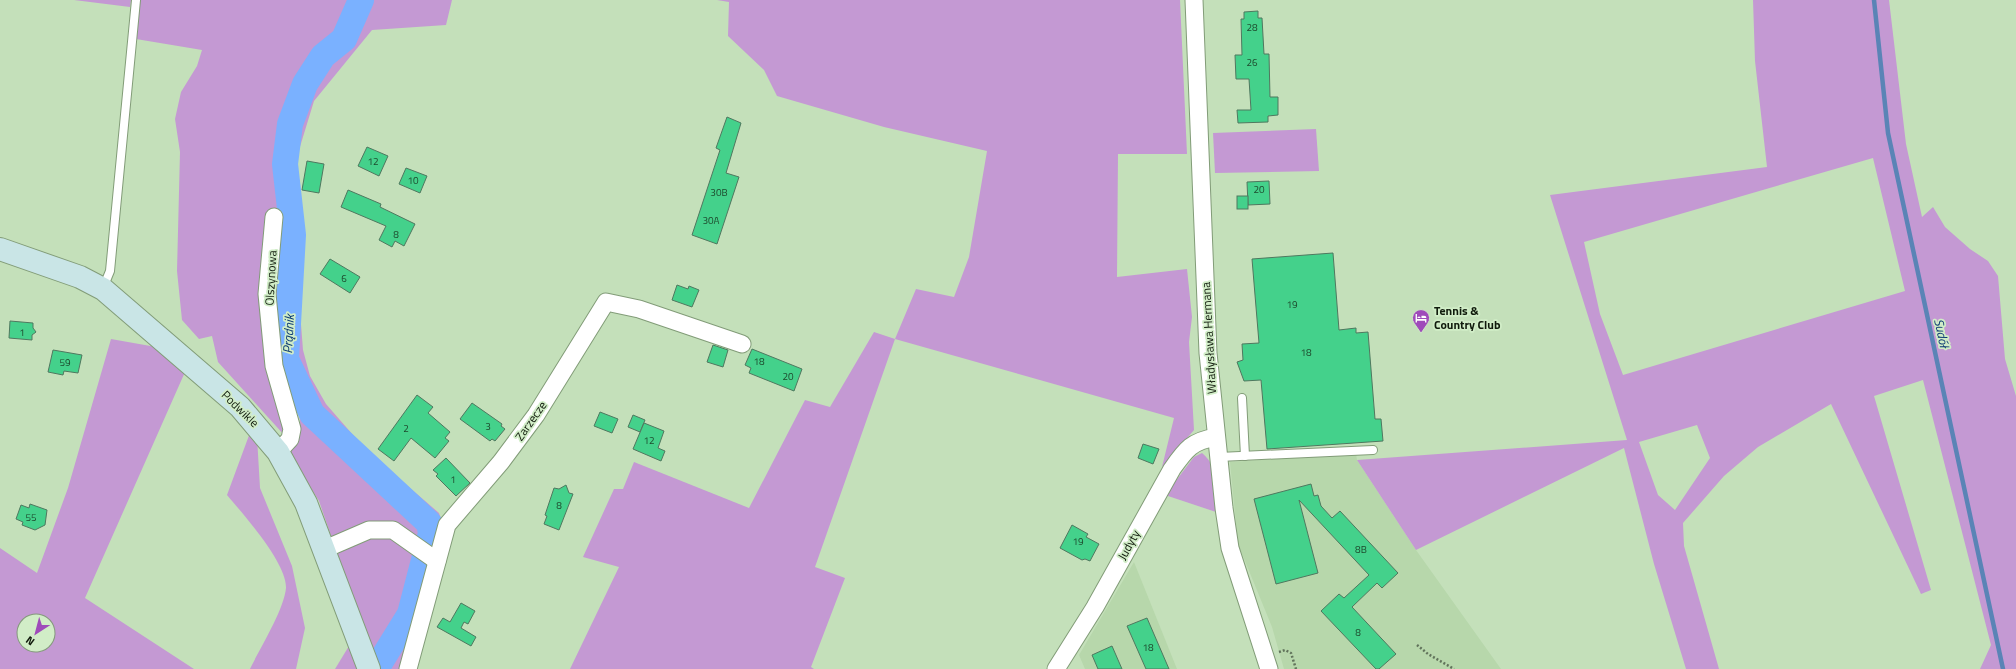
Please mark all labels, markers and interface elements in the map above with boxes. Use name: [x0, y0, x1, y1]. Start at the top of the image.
house number: 28: [1246, 20, 1258, 35]
house number: 26: [1246, 55, 1258, 70]
house number: 12: [367, 154, 379, 169]
house number: 10: [407, 173, 419, 188]
house number: 20: [1253, 182, 1265, 197]
house number: 30B: [710, 185, 728, 200]
house number: 30A: [702, 213, 720, 228]
house number: 8: [393, 227, 399, 242]
street label: Olszynowa: [260, 250, 281, 306]
house number: 6: [341, 271, 347, 286]
street label: Władysława Hermana: [1196, 281, 1221, 395]
house number: 19: [1286, 297, 1298, 312]
place label: Tennis & Country Club: [1434, 301, 1501, 334]
hotel icon: Tennis & Country Club: [1411, 308, 1431, 333]
water label: Prądnik: [277, 312, 299, 354]
water label: Sudół: [1929, 317, 1955, 351]
house number: 1: [19, 325, 25, 340]
house number: 18: [1300, 345, 1312, 360]
house number: 18: [753, 354, 765, 369]
house number: 59: [59, 355, 71, 370]
house number: 20: [782, 369, 794, 384]
street label: Podwikle: [217, 386, 264, 431]
street label: Zarzecze: [510, 397, 551, 445]
house number: 3: [485, 419, 491, 434]
house number: 2: [403, 421, 409, 436]
house number: 12: [643, 433, 655, 448]
house number: 1: [450, 472, 456, 487]
house number: 8: [556, 498, 562, 513]
house number: 55: [25, 510, 37, 525]
street label: Judyty: [1112, 526, 1145, 563]
house number: 19: [1072, 534, 1084, 549]
house number: 8B: [1355, 542, 1367, 557]
north arrow: [16, 613, 56, 653]
house number: 8: [1355, 625, 1361, 640]
text: N: [22, 632, 38, 650]
house number: 18: [1142, 640, 1154, 655]

